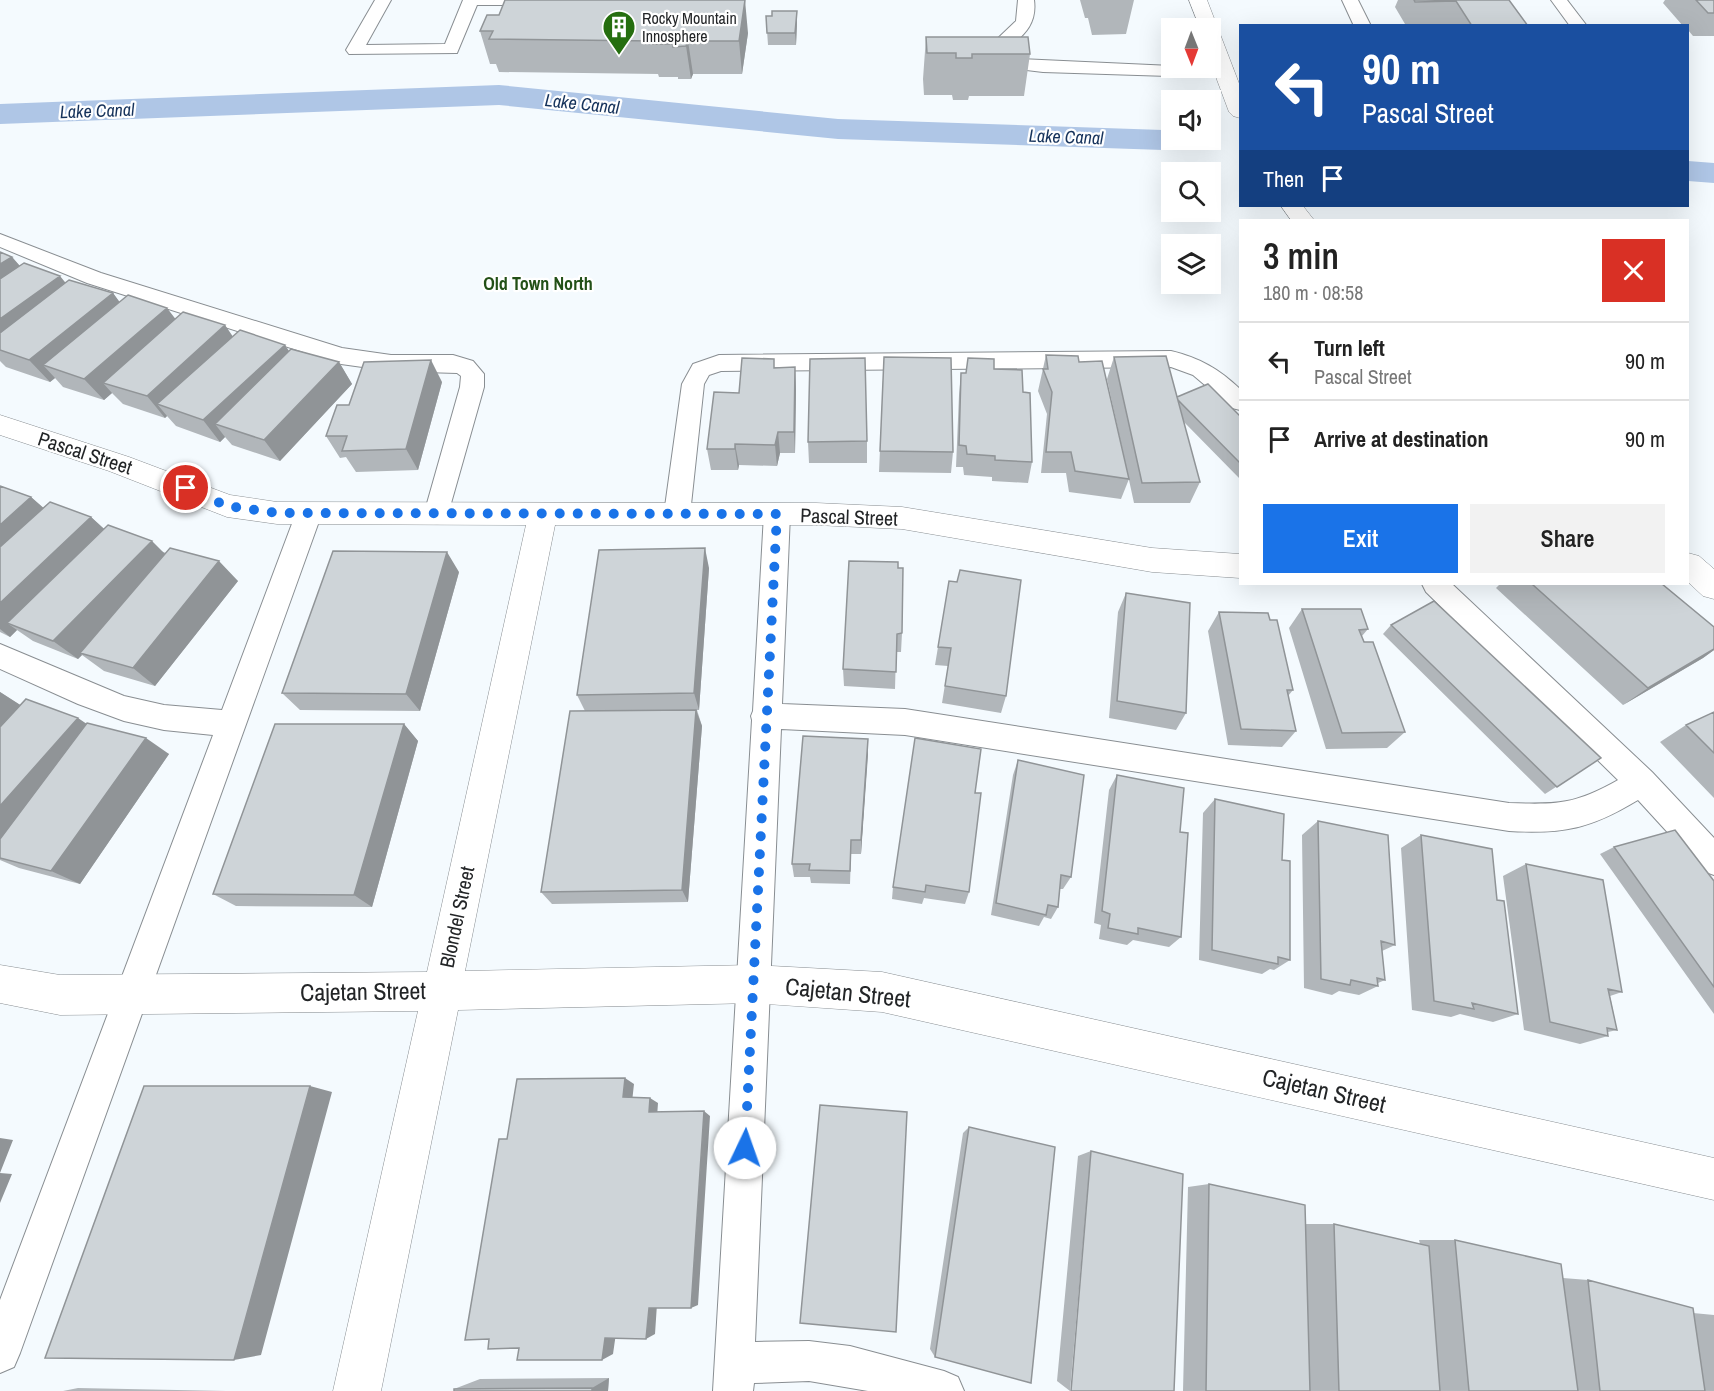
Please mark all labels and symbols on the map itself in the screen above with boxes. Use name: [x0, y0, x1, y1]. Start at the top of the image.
place label: Rocky Mountain Innosphere: [642, 7, 737, 47]
building icon: Rocky Mountain Innosphere: [601, 9, 637, 56]
north arrow: [1161, 18, 1221, 78]
water label: Lake Canal: [544, 87, 621, 120]
water label: Lake Canal: [59, 97, 135, 124]
water label: Lake Canal: [1028, 123, 1104, 150]
district label: Old Town North: [483, 271, 593, 296]
street label: Pascal Street: [35, 425, 136, 481]
pin: [160, 462, 211, 513]
street label: Pascal Street: [800, 501, 899, 532]
street label: Blondel Street: [433, 863, 481, 970]
street label: Cajetan Street: [784, 970, 913, 1015]
street label: Cajetan Street: [300, 974, 427, 1008]
street label: Cajetan Street: [1259, 1060, 1390, 1120]
position arrow: [713, 1116, 777, 1180]

